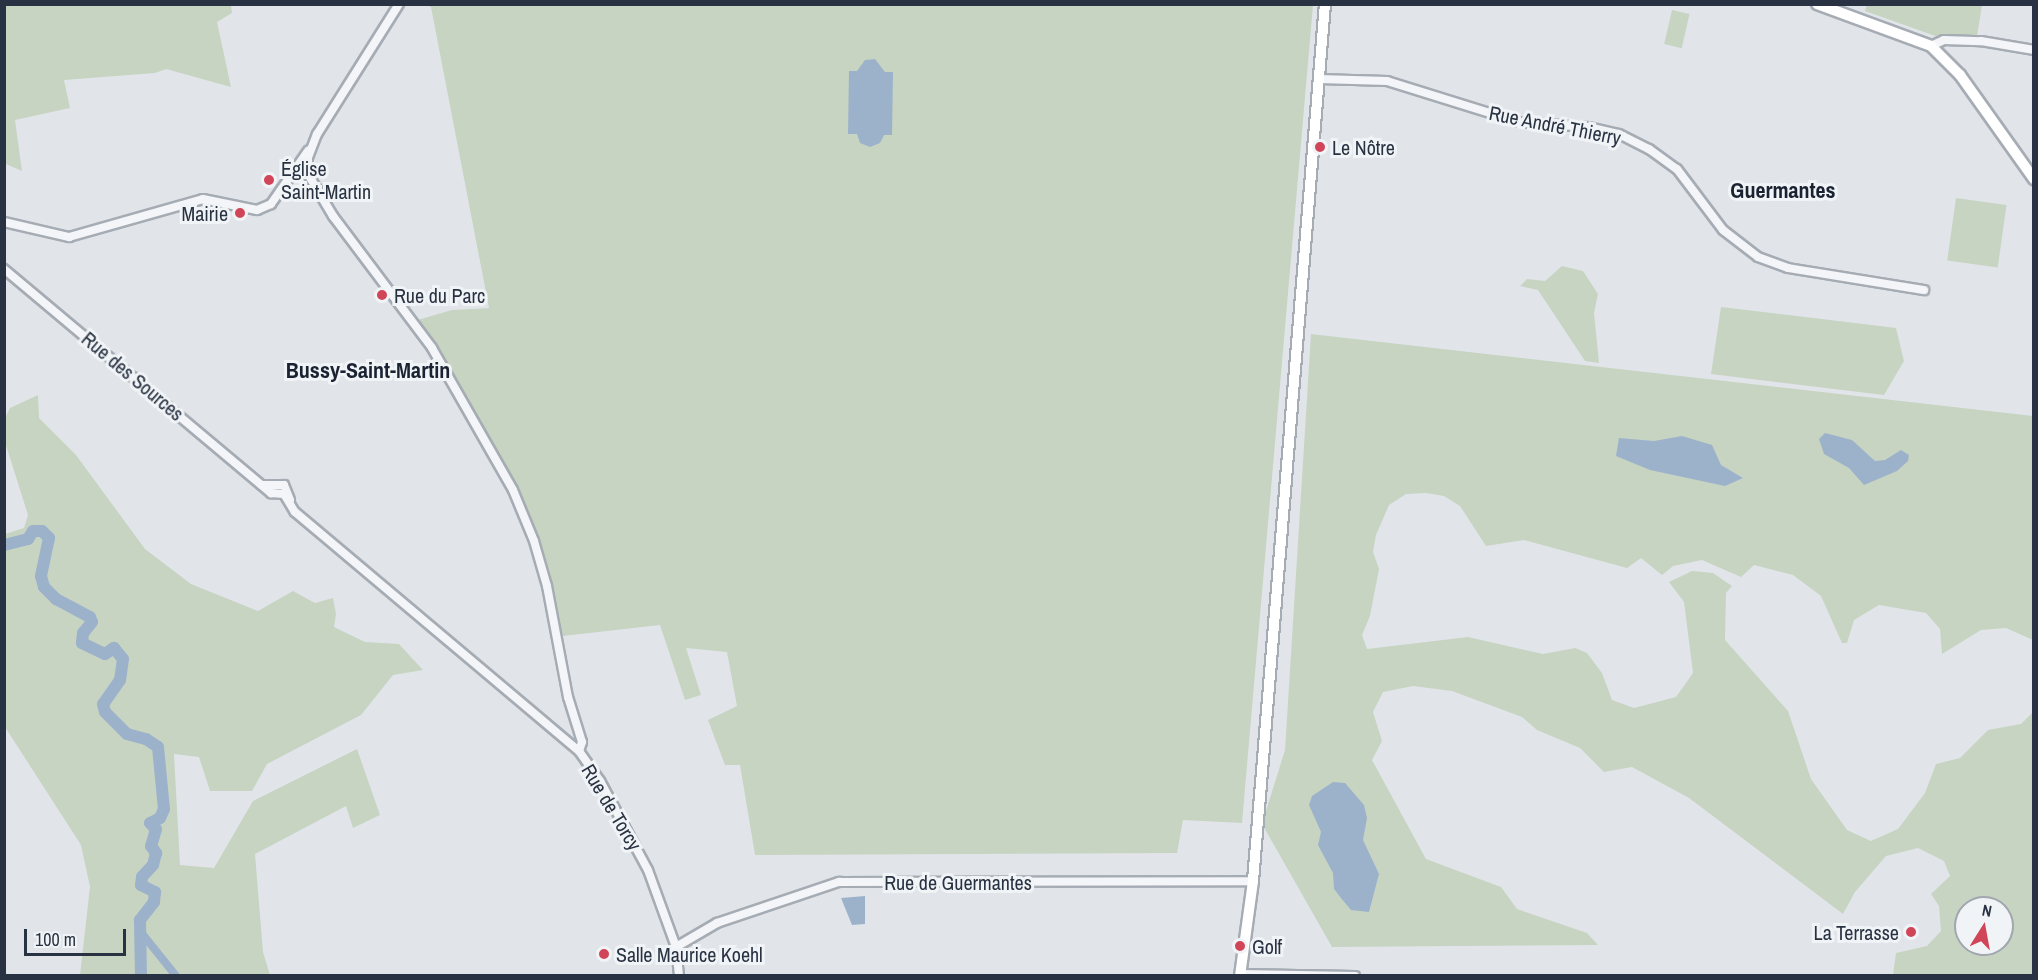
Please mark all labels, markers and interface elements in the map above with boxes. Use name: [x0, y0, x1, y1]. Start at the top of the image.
street label: Rue André Thierry: [1486, 100, 1624, 150]
place label: Le Nôtre: [1332, 135, 1395, 159]
marker: Le Nôtre: [1313, 140, 1327, 154]
place label: Église Saint-Martin: [281, 156, 371, 203]
marker: Église Saint-Martin: [262, 173, 276, 187]
district label: Guermantes: [1730, 178, 1836, 204]
place label: Mairie: [182, 201, 228, 225]
marker: Mairie: [233, 206, 247, 220]
place label: Rue du Parc: [394, 283, 485, 307]
marker: Rue du Parc: [375, 288, 389, 302]
street label: Rue des Sources: [77, 326, 189, 426]
district label: Bussy-Saint-Martin: [286, 358, 450, 384]
street label: Rue de Torcy: [577, 759, 647, 855]
street label: Rue de Guermantes: [884, 870, 1032, 894]
north arrow: [1954, 896, 2014, 956]
text: N: [1980, 899, 1994, 922]
scale bar: [27, 917, 129, 955]
place label: La Terrasse: [1813, 920, 1899, 944]
marker: La Terrasse: [1904, 925, 1918, 939]
text: 100 m: [35, 927, 76, 952]
place label: Golf: [1252, 934, 1282, 958]
marker: Golf: [1233, 939, 1247, 953]
place label: Salle Maurice Koehl: [616, 942, 763, 966]
marker: Salle Maurice Koehl: [597, 947, 611, 961]

